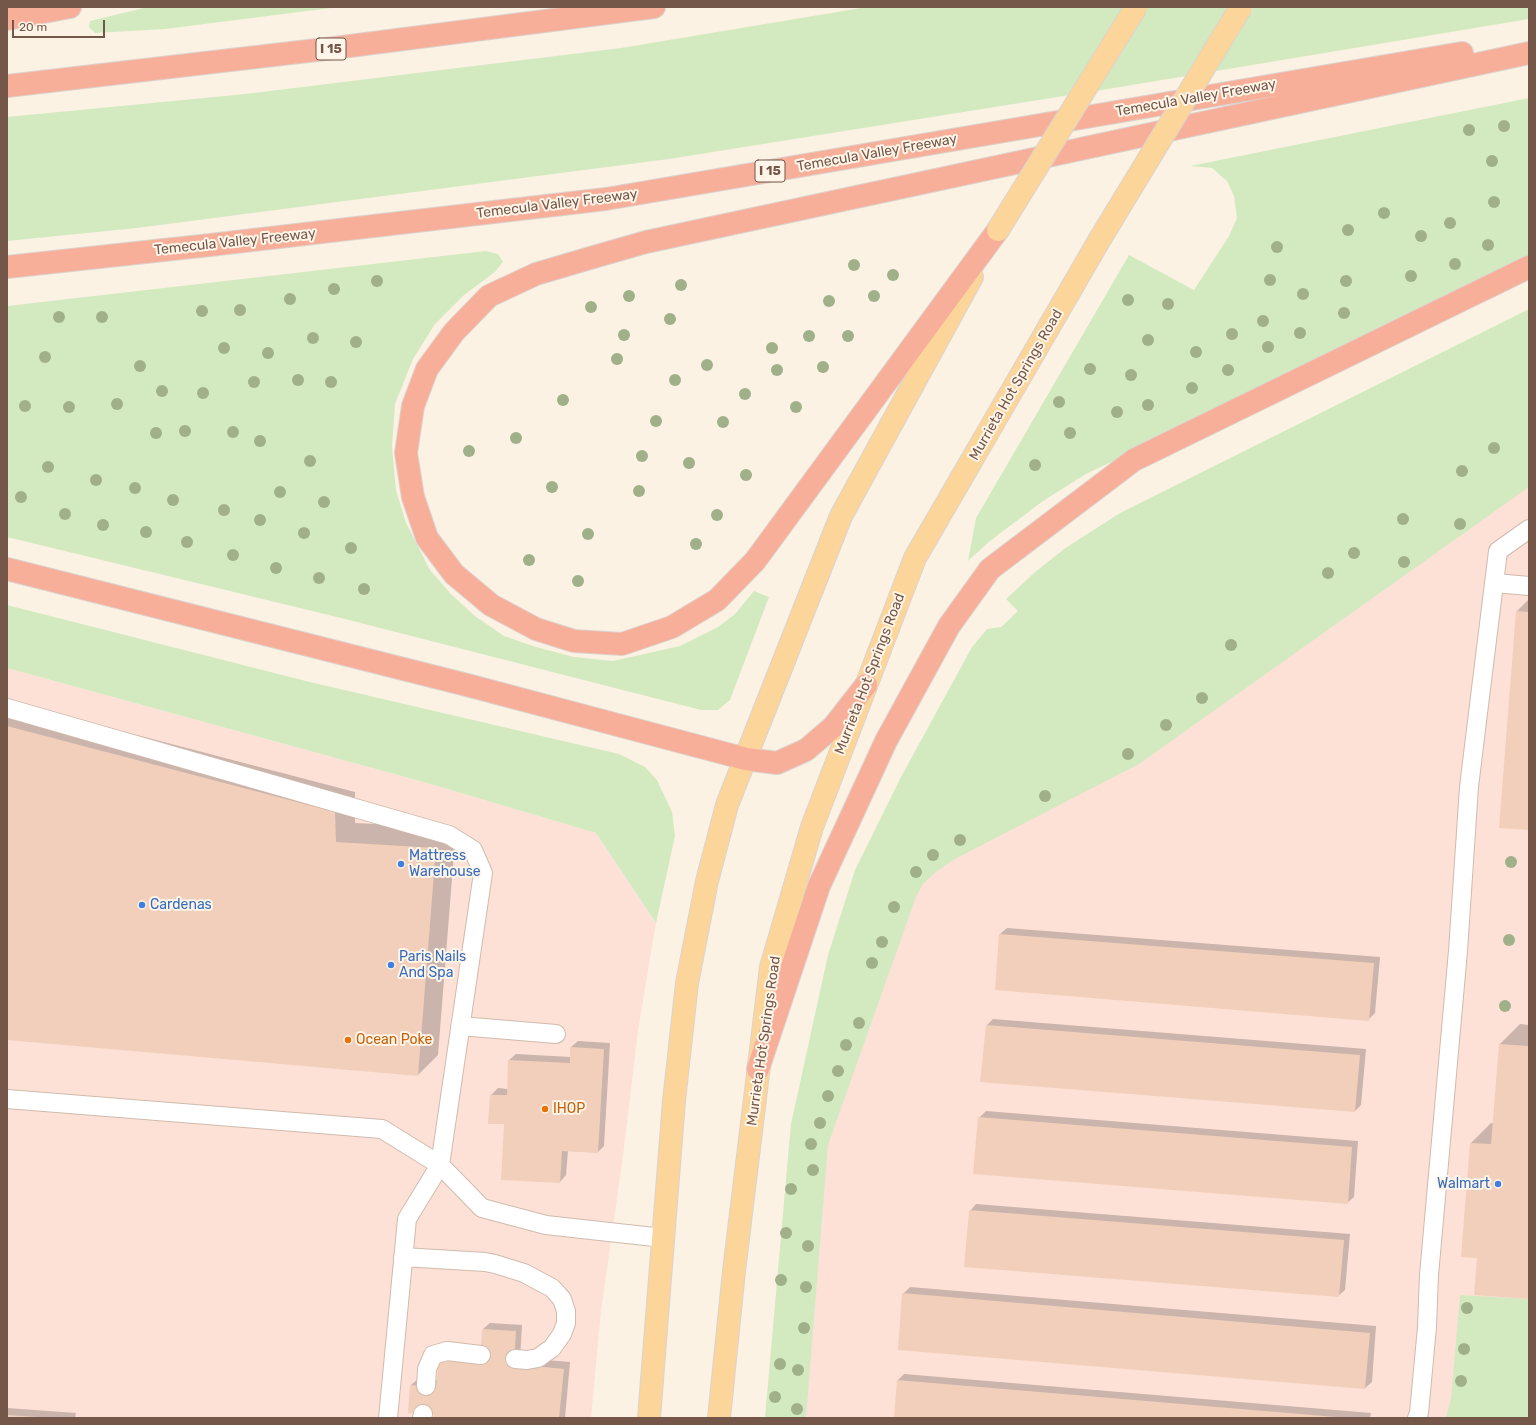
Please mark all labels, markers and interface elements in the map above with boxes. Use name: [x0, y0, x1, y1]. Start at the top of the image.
scale bar: [14, 12, 107, 38]
text: 20 m: [19, 20, 47, 34]
road number: I 15: [316, 38, 346, 60]
street label: Temecula Valley Freeway: [1115, 76, 1277, 120]
street label: Temecula Valley Freeway: [796, 131, 958, 175]
road number: I 15: [755, 160, 785, 182]
street label: Temecula Valley Freeway: [475, 186, 639, 222]
street label: Temecula Valley Freeway: [153, 225, 317, 259]
street label: Murrieta Hot Springs Road: [966, 307, 1066, 463]
street label: Murrieta Hot Springs Road: [831, 591, 909, 757]
place label: Mattress Warehouse: [409, 848, 481, 880]
marker: Mattress Warehouse: [396, 859, 406, 869]
place label: Cardenas: [150, 897, 212, 913]
marker: Cardenas: [137, 900, 147, 910]
place label: Paris Nails And Spa: [399, 949, 466, 982]
street label: Murrieta Hot Springs Road: [744, 955, 784, 1127]
marker: Paris Nails And Spa: [386, 960, 396, 970]
place label: Ocean Poke: [356, 1032, 432, 1048]
marker: Ocean Poke: [343, 1035, 353, 1045]
place label: IHOP: [553, 1101, 585, 1117]
marker: IHOP: [540, 1104, 550, 1114]
place label: Walmart: [1437, 1176, 1490, 1192]
marker: Walmart: [1493, 1179, 1503, 1189]

